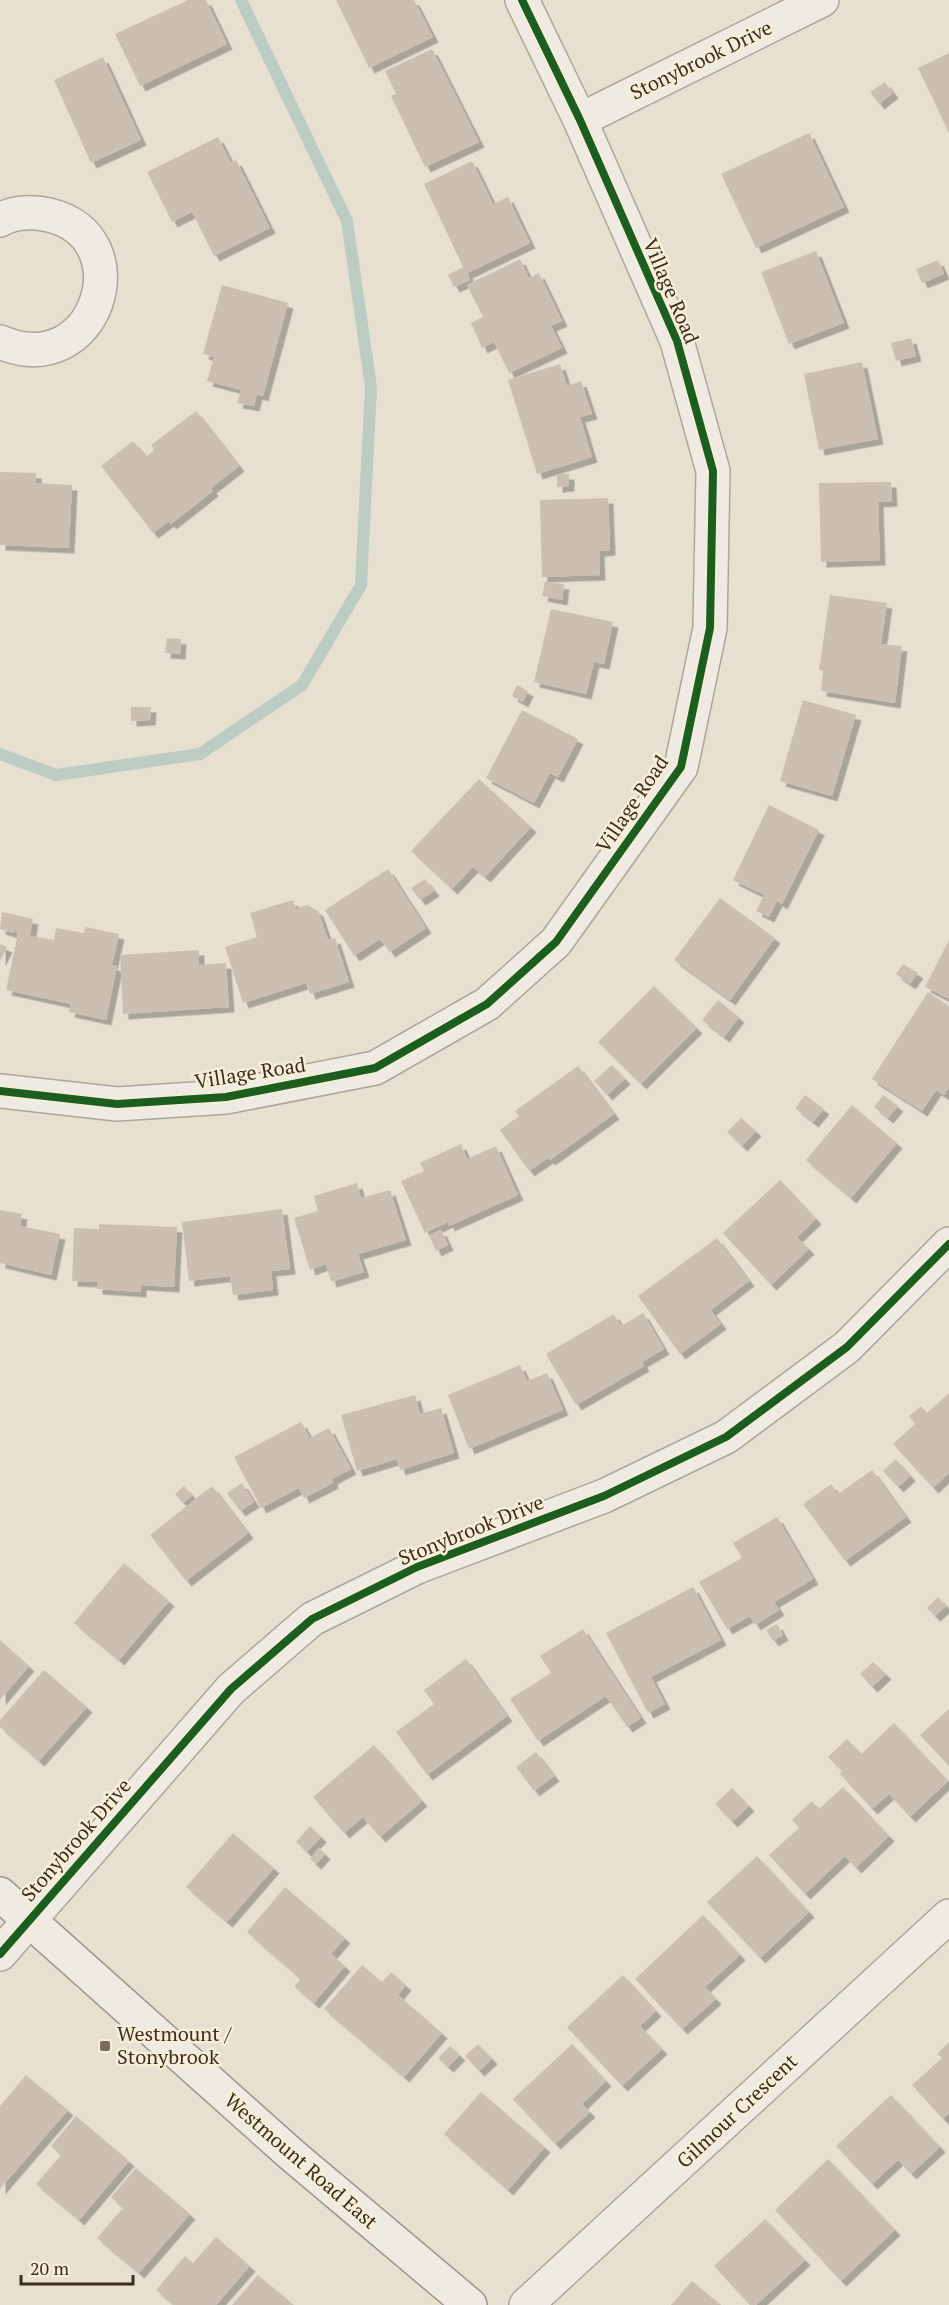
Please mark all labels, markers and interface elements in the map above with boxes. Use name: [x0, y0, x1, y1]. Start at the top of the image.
street label: Stonybrook Drive: [625, 13, 776, 106]
street label: Village Road: [637, 234, 706, 348]
street label: Village Road: [589, 750, 674, 858]
street label: Village Road: [193, 1050, 307, 1095]
street label: Stonybrook Drive: [394, 1488, 548, 1571]
street label: Stonybrook Drive: [15, 1772, 137, 1907]
place label: Westmount / Stonybrook: [117, 2020, 232, 2070]
marker: Westmount / Stonybrook: [98, 2039, 112, 2053]
street label: Gilmour Crescent: [670, 2047, 803, 2174]
street label: Westmount Road East: [219, 2087, 384, 2235]
scale bar: [21, 2248, 134, 2286]
text: 20 m: [30, 2256, 70, 2280]

